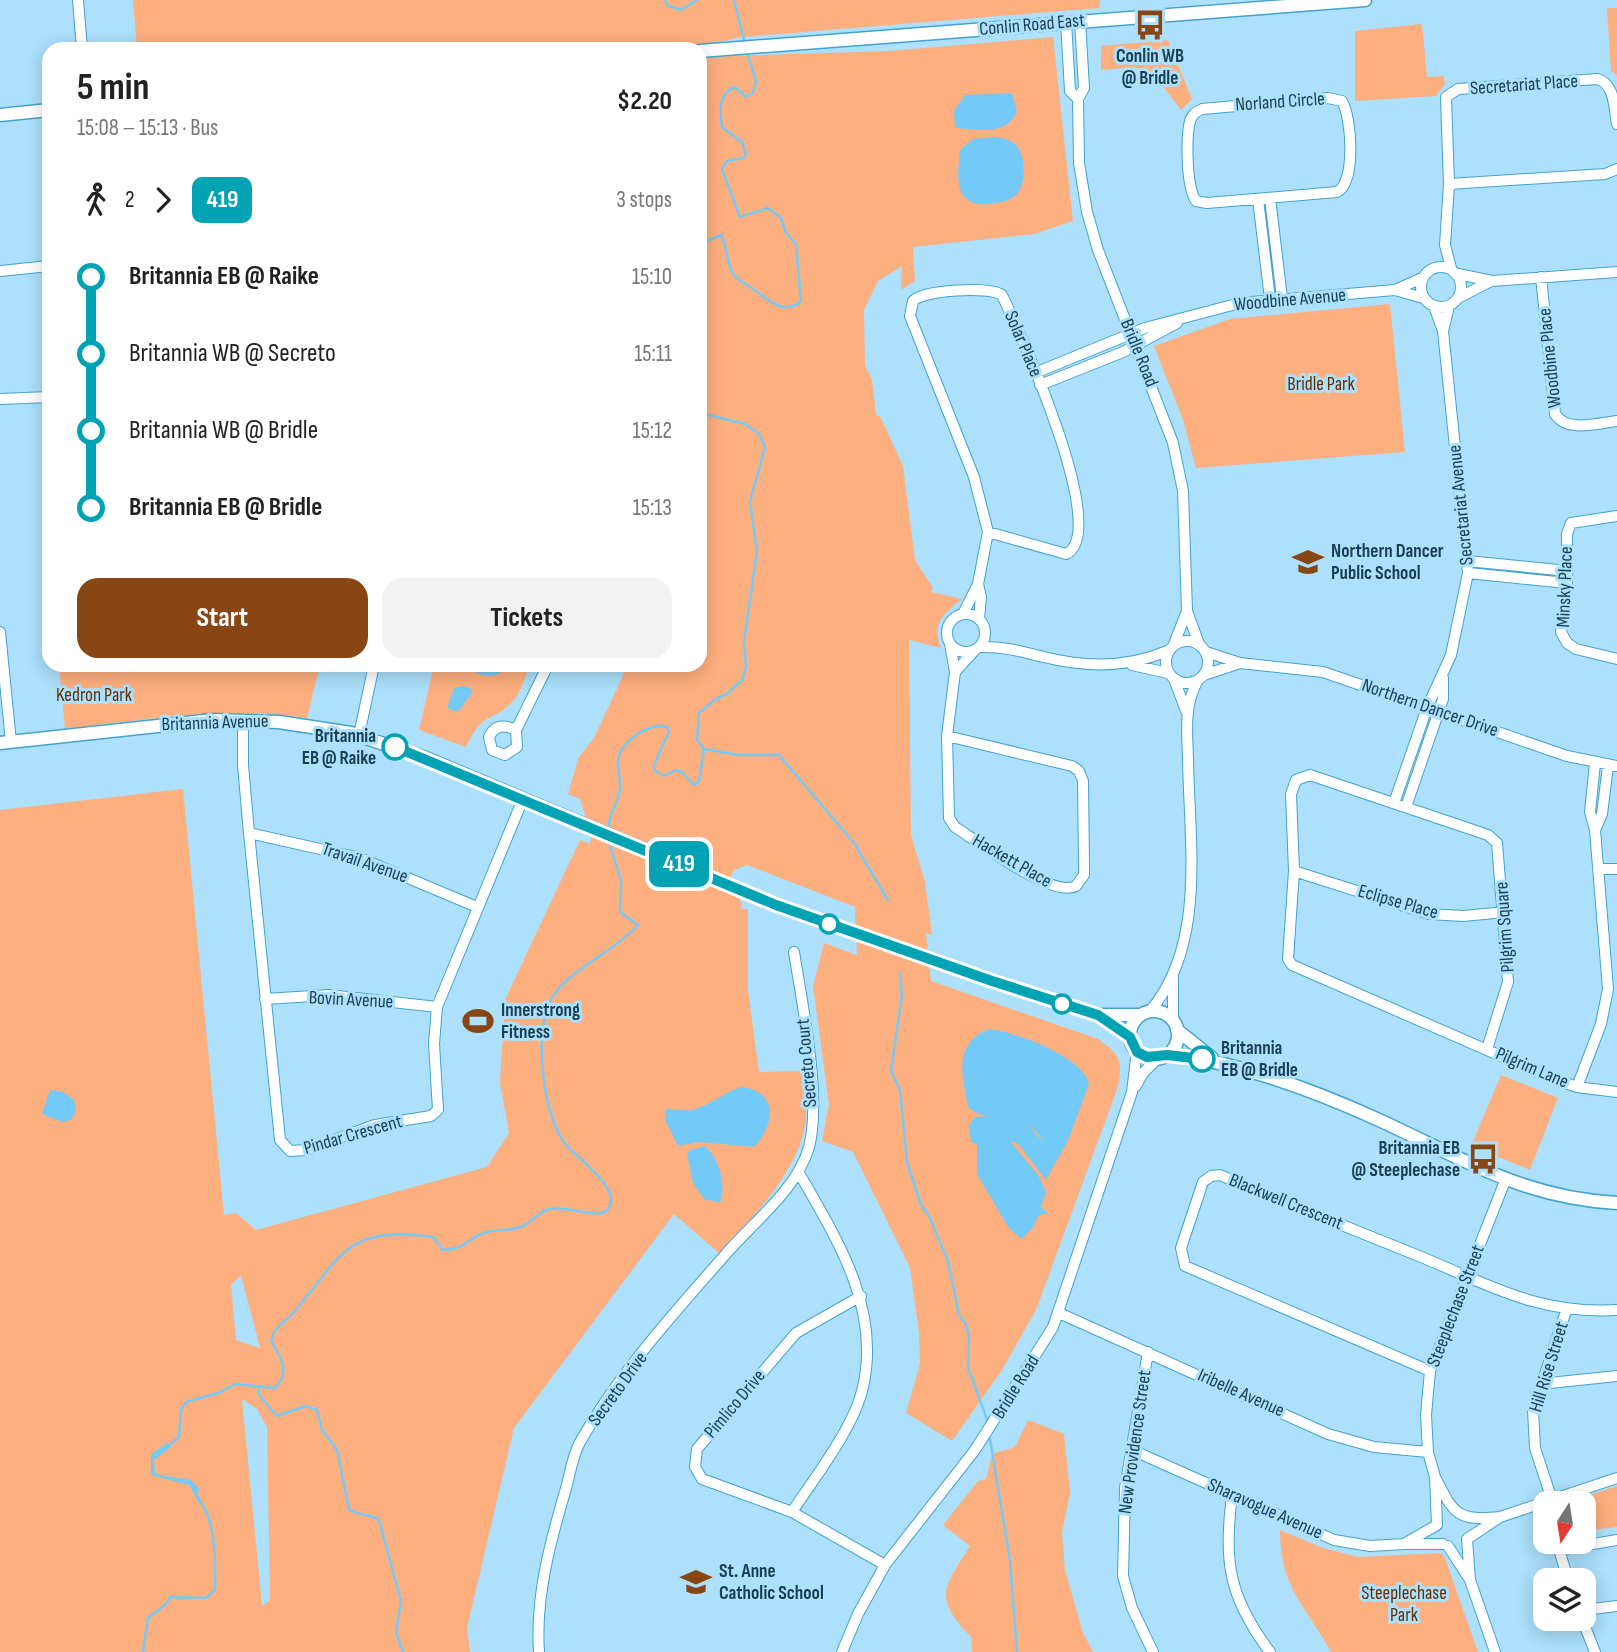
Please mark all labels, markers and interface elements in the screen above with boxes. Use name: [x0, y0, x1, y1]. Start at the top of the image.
bus stop icon: Conlin WB @ Bridle: [1133, 8, 1167, 42]
street label: Conlin Road East: [978, 9, 1086, 41]
place label: Conlin WB @ Bridle: [1116, 45, 1184, 90]
text: 5 min: [77, 65, 149, 110]
street label: Secretariat Place: [1469, 70, 1579, 100]
text: $2.20: [617, 86, 672, 117]
street label: Norland Circle: [1234, 87, 1326, 117]
text: 15:08 – 15:13 · Bus: [77, 114, 218, 142]
icon: walk: [77, 181, 115, 219]
icon: forward: [144, 181, 182, 219]
text: 419: [206, 185, 238, 214]
text: 2: [125, 186, 134, 214]
text: 3 stops: [616, 186, 672, 214]
text: Britannia EB @ Raike: [129, 261, 319, 292]
text: 15:10: [632, 263, 672, 291]
street label: Woodbine Avenue: [1233, 284, 1347, 316]
street label: Woodbine Place: [1533, 307, 1567, 409]
street label: Solar Place: [999, 308, 1047, 380]
street label: Bridle Road: [1115, 316, 1163, 390]
text: Britannia WB @ Secreto: [129, 338, 336, 369]
text: 15:11: [634, 340, 672, 368]
park label: Bridle Park: [1287, 373, 1355, 396]
text: Britannia WB @ Bridle: [129, 415, 318, 446]
text: 15:12: [633, 417, 672, 445]
street label: Secretariat Avenue: [1443, 444, 1479, 566]
text: Britannia EB @ Bridle: [129, 492, 322, 523]
text: 15:13: [633, 494, 672, 522]
place label: Northern Dancer Public School: [1331, 540, 1444, 585]
school or university icon: Northern Dancer Public School: [1291, 545, 1325, 579]
street label: Minsky Place: [1552, 546, 1578, 628]
button: Start: [77, 578, 368, 658]
button: Tickets: [382, 578, 672, 658]
street label: Northern Dancer Drive: [1359, 674, 1501, 742]
park label: Kedron Park: [56, 684, 133, 707]
street label: Britannia Avenue: [161, 710, 269, 736]
place label: Britannia EB @ Raike: [302, 725, 376, 770]
marker: Britannia EB @ Raike: [382, 734, 408, 760]
street label: Hackett Place: [968, 829, 1056, 893]
street label: Travail Avenue: [319, 838, 411, 888]
line badge: 419: [639, 841, 719, 887]
text: 419: [663, 849, 695, 878]
street label: Eclipse Place: [1355, 880, 1441, 924]
street label: Pilgrim Square: [1490, 881, 1520, 973]
unlabelled marker: [819, 914, 839, 934]
street label: Bovin Avenue: [308, 986, 394, 1014]
unlabelled marker: [1052, 994, 1072, 1014]
place label: Innerstrong Fitness: [501, 999, 580, 1044]
sports icon: Innerstrong Fitness: [461, 1004, 495, 1038]
street label: Secreto Court: [792, 1018, 822, 1108]
place label: Britannia EB @ Bridle: [1221, 1037, 1298, 1082]
street label: Pilgrim Lane: [1492, 1042, 1572, 1094]
marker: Britannia EB @ Bridle: [1189, 1046, 1215, 1072]
street label: Pindar Crescent: [301, 1110, 405, 1160]
place label: Britannia EB @ Steeplechase: [1352, 1137, 1460, 1182]
bus stop icon: Britannia EB @ Steeplechase: [1466, 1142, 1500, 1176]
street label: Blackwell Crescent: [1226, 1169, 1346, 1235]
street label: Steeplechase Street: [1422, 1242, 1490, 1370]
street label: Hill Rise Street: [1524, 1319, 1574, 1415]
street label: Secreto Drive: [584, 1348, 652, 1430]
street label: Bridle Road: [987, 1351, 1045, 1423]
street label: Iribelle Avenue: [1194, 1364, 1288, 1422]
street label: Pimlico Drive: [700, 1365, 770, 1443]
street label: New Providence Street: [1114, 1369, 1156, 1515]
street label: Sharavogue Avenue: [1204, 1473, 1326, 1545]
north arrow: [1533, 1491, 1596, 1554]
map controls: [1533, 1491, 1596, 1631]
place label: St. Anne Catholic School: [719, 1560, 824, 1605]
school or university icon: St. Anne Catholic School: [679, 1565, 713, 1599]
button: layers: [1533, 1568, 1596, 1631]
park label: Steeplechase Park: [1361, 1582, 1447, 1627]

